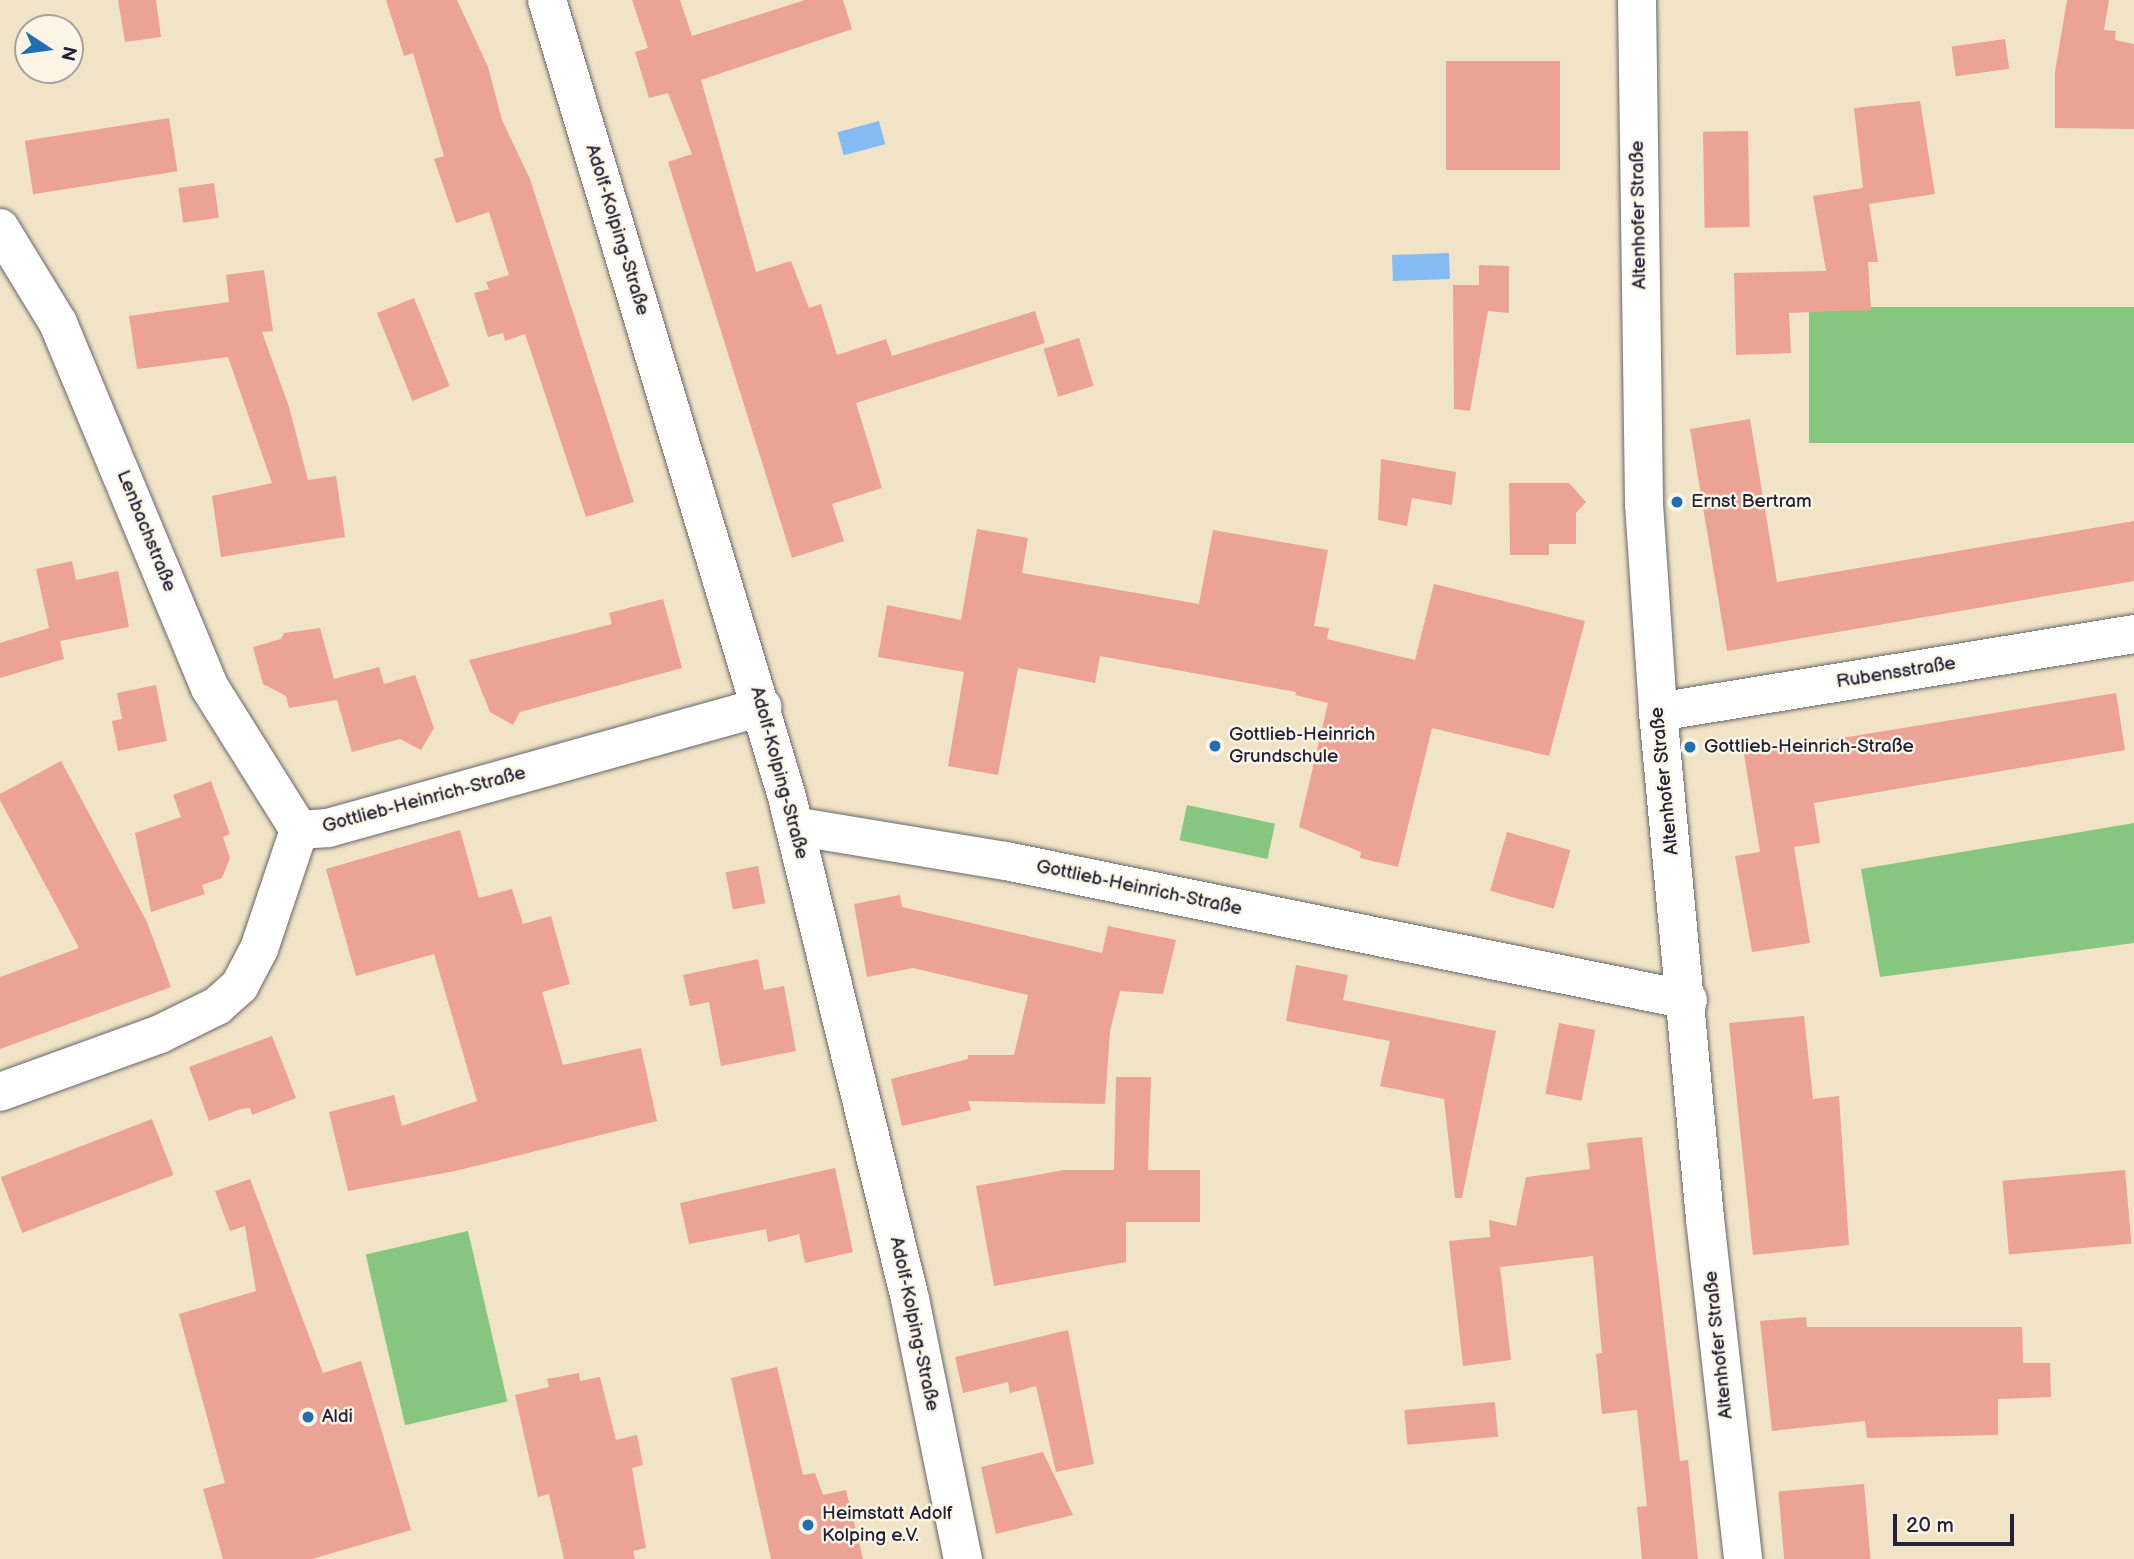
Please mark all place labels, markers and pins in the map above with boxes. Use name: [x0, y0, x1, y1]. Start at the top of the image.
place label: Ernst Bertram: [1691, 491, 1812, 513]
marker: Ernst Bertram: [1669, 494, 1685, 510]
place label: Gottlieb-Heinrich Grundschule: [1229, 724, 1375, 768]
place label: Gottlieb-Heinrich-Straße: [1704, 736, 1914, 758]
marker: Gottlieb-Heinrich Grundschule: [1207, 738, 1223, 754]
marker: Gottlieb-Heinrich-Straße: [1682, 739, 1698, 755]
place label: Aldi: [322, 1406, 353, 1428]
marker: Aldi: [300, 1409, 316, 1425]
place label: Heimstatt Adolf Kolping e.V.: [822, 1503, 953, 1547]
marker: Heimstatt Adolf Kolping e.V.: [800, 1517, 816, 1533]

